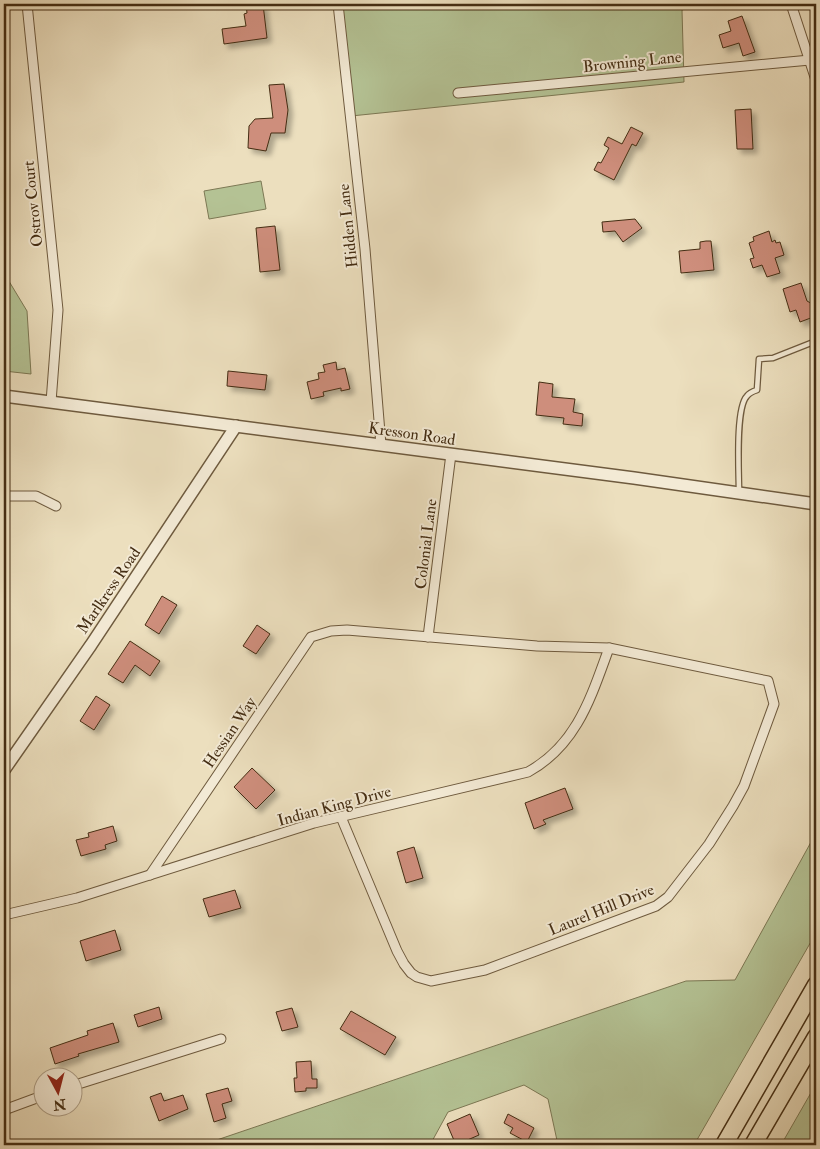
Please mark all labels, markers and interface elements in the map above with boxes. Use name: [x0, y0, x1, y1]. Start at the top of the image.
street label: Browning Lane: [582, 47, 683, 77]
street label: Ostrov Court: [19, 160, 47, 248]
street label: Hidden Lane: [334, 183, 362, 269]
street label: Kresson Road: [367, 418, 457, 450]
street label: Colonial Lane: [411, 498, 441, 590]
street label: Marlkress Road: [73, 543, 145, 638]
street label: Hessian Way: [199, 692, 261, 772]
street label: Indian King Drive: [275, 781, 393, 831]
street label: Laurel Hill Drive: [546, 880, 657, 940]
north arrow: [32, 1066, 82, 1116]
text: N: [52, 1095, 68, 1114]

